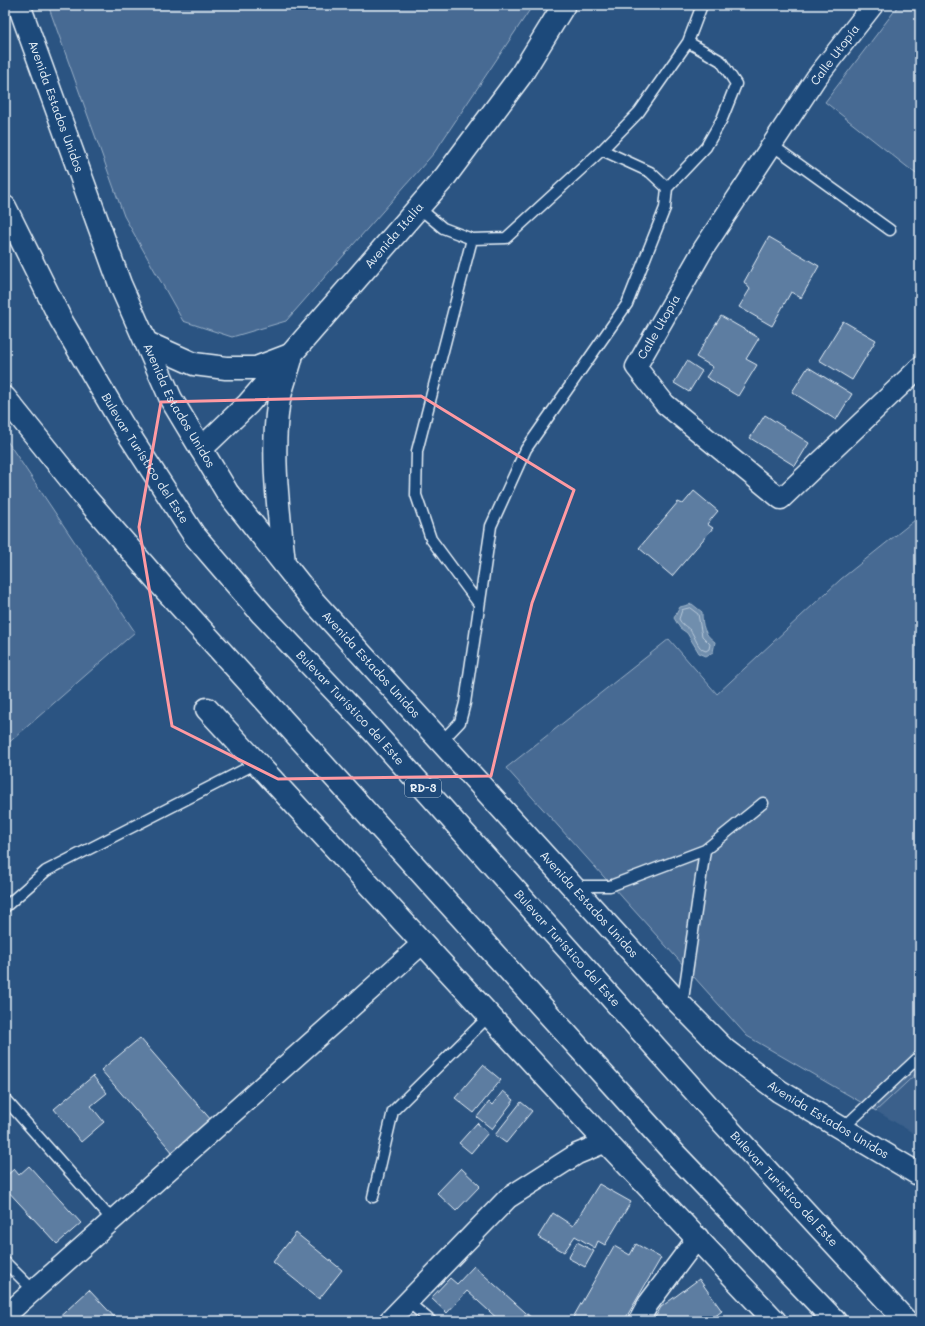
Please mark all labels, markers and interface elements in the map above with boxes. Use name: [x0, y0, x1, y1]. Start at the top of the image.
street label: Calle Utopía: [806, 21, 862, 88]
street label: Avenida Estados Unidos: [26, 38, 88, 174]
street label: Avenida Italia: [360, 199, 426, 271]
street label: Calle Utopía: [633, 291, 683, 362]
street label: Avenida Estados Unidos: [140, 340, 220, 470]
street label: Bulevar Turístico del Este: [99, 390, 193, 526]
street label: Avenida Estados Unidos: [319, 607, 425, 721]
street label: Bulevar Turístico del Este: [293, 646, 408, 768]
road number: RD-3: [405, 779, 441, 797]
street label: Avenida Estados Unidos: [537, 847, 642, 961]
street label: Bulevar Turístico del Este: [511, 886, 624, 1010]
street label: Avenida Estados Unidos: [765, 1076, 892, 1162]
street label: Bulevar Turístico del Este: [728, 1127, 842, 1249]

